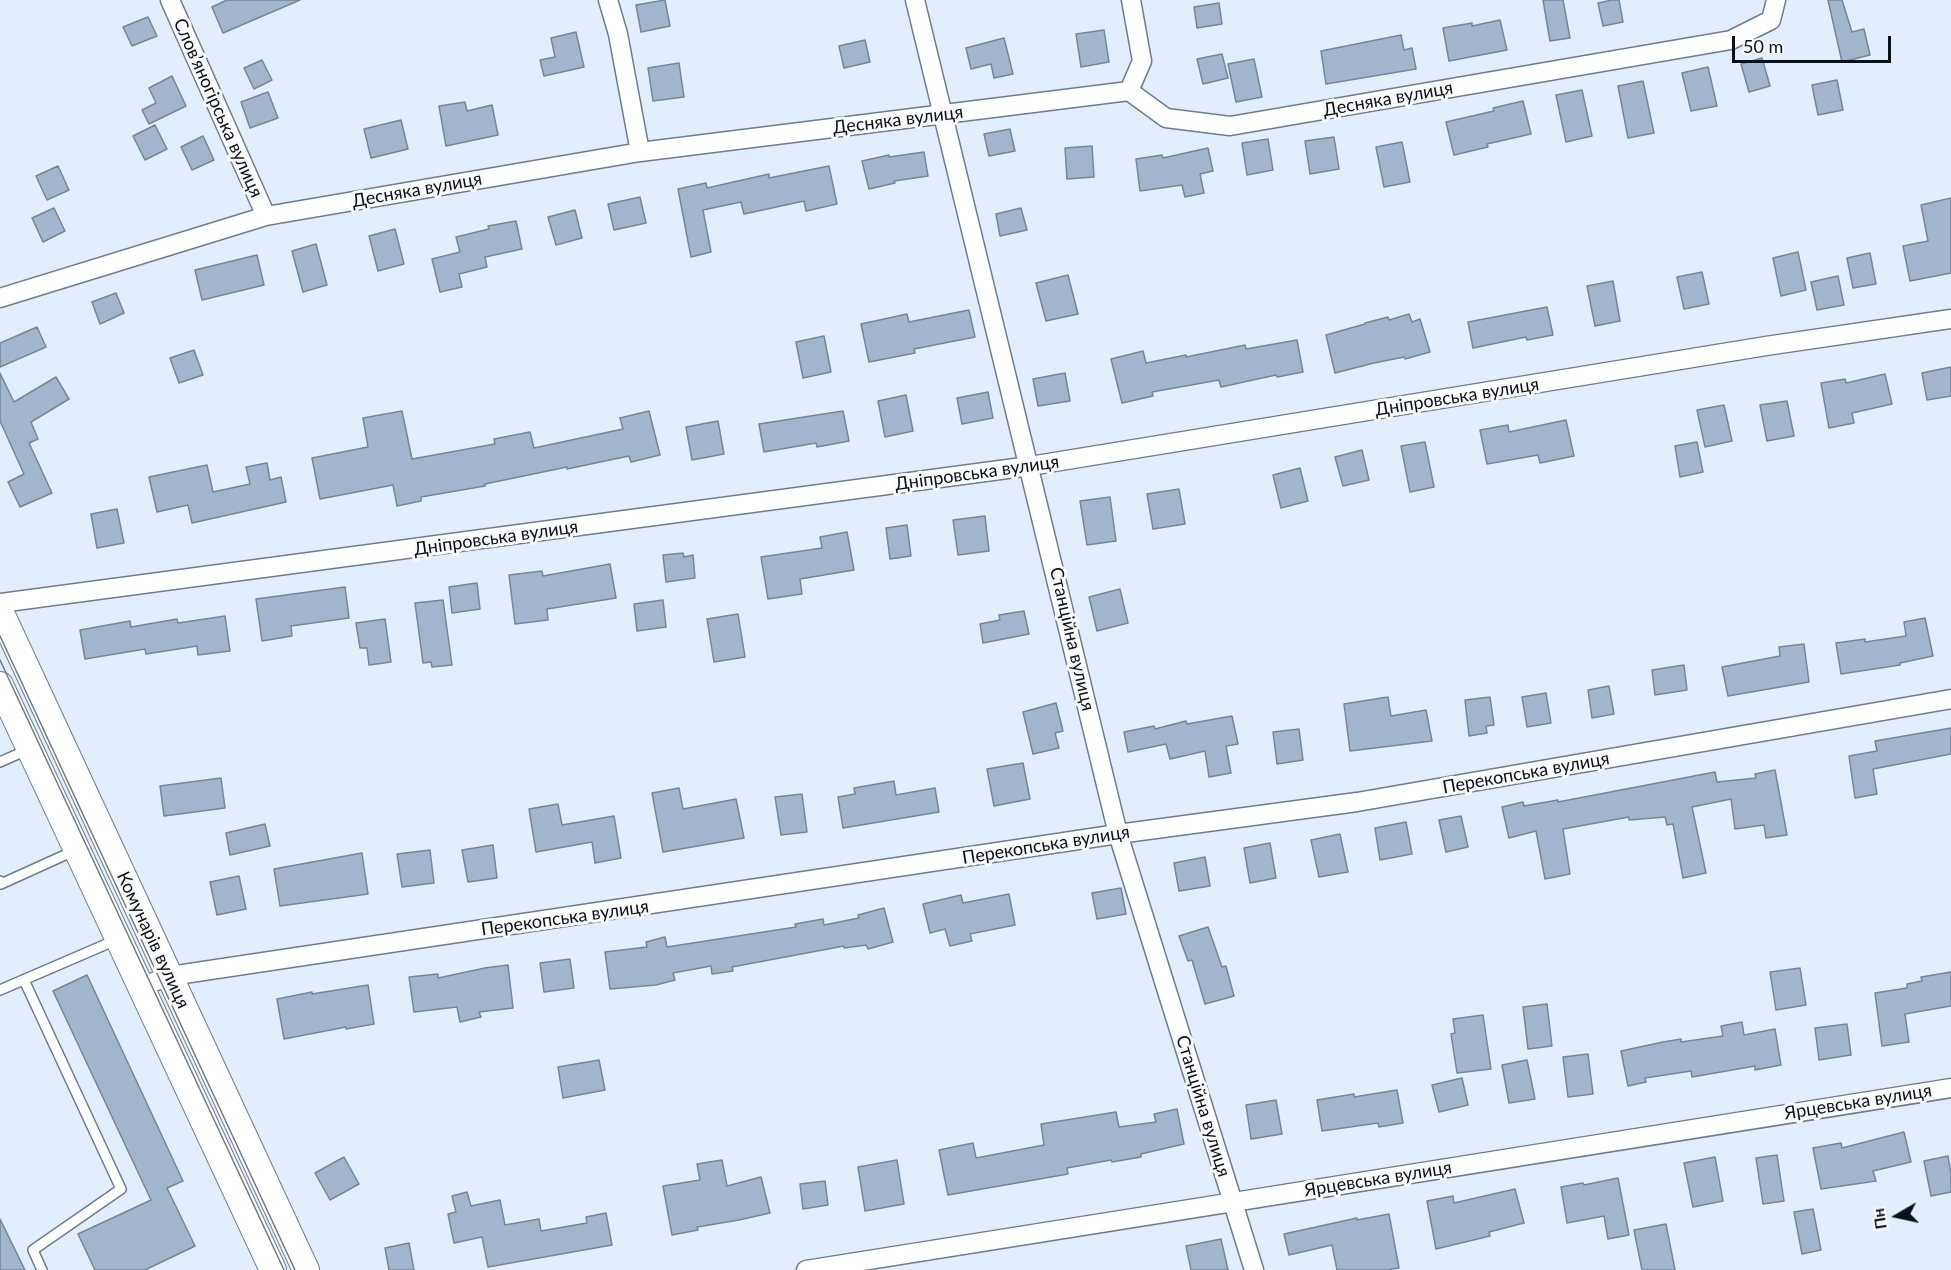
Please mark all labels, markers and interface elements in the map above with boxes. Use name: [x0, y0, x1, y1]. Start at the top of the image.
street label: Слов’яногірська вулиця: [169, 15, 267, 201]
scale bar: [1735, 24, 1894, 62]
text: 50 m: [1743, 35, 1783, 57]
street label: Десняка вулиця: [1321, 77, 1455, 121]
street label: Десняка вулиця: [831, 101, 965, 139]
street label: Десняка вулиця: [350, 168, 484, 212]
street label: Дніпровська вулиця: [1373, 373, 1541, 421]
street label: Дніпровська вулиця: [893, 451, 1061, 495]
street label: Дніпровська вулиця: [412, 516, 580, 560]
street label: Станційна вулиця: [1045, 565, 1099, 713]
street label: Перекопська вулиця: [1441, 748, 1611, 798]
street label: Перекопська вулиця: [961, 821, 1131, 869]
street label: Комунарів вулиця: [112, 868, 194, 1012]
street label: Перекопська вулиця: [480, 896, 650, 940]
street label: Станційна вулиця: [1171, 1033, 1235, 1179]
street label: Ярцевська вулиця: [1783, 1080, 1933, 1124]
street label: Ярцевська вулиця: [1303, 1157, 1453, 1201]
north arrow: [1867, 1186, 1927, 1246]
text: Пн: [1868, 1207, 1890, 1231]

